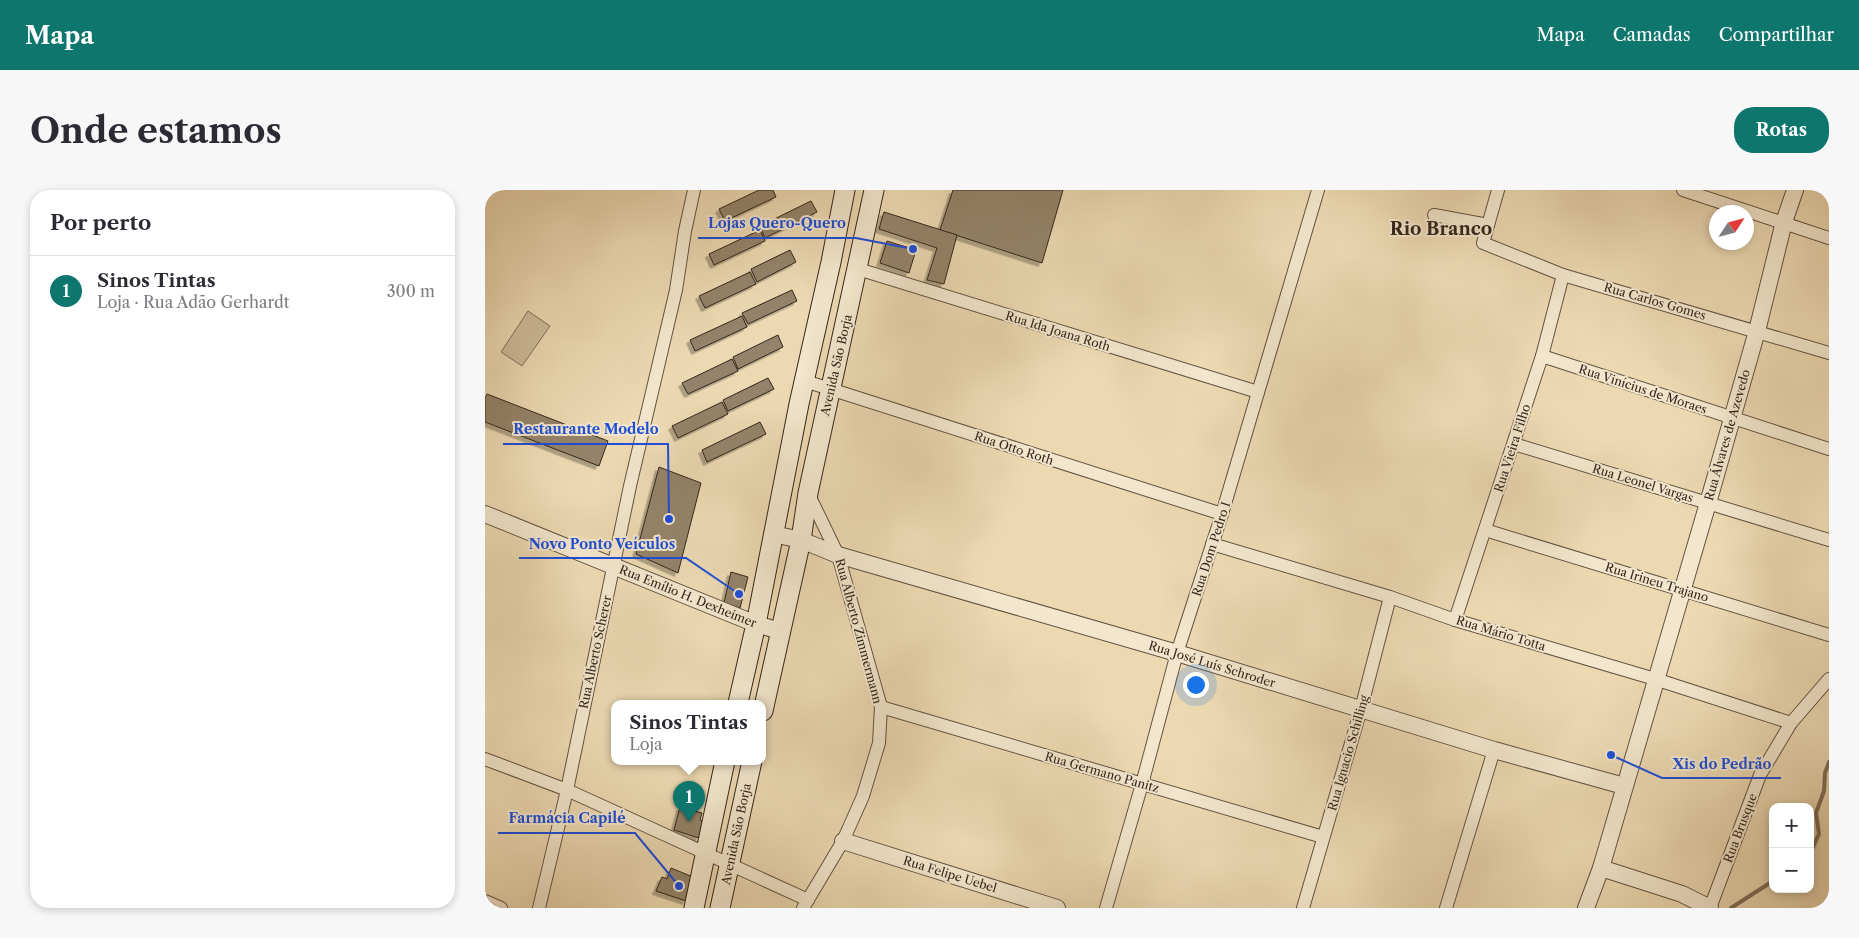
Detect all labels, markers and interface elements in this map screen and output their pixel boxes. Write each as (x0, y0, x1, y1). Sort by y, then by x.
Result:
text: Mapa (25, 21, 94, 50)
text: Mapa (1537, 24, 1585, 46)
text: Camadas (1613, 24, 1691, 46)
text: Compartilhar (1719, 24, 1834, 46)
button: Rotas (1734, 107, 1829, 153)
text: Onde estamos (30, 109, 282, 152)
north arrow (1709, 205, 1754, 250)
callout: Lojas Quero-Quero (698, 209, 856, 238)
text: Por perto (50, 210, 151, 235)
text: Lojas Quero-Quero (708, 214, 846, 232)
district label: Rio Branco (1390, 218, 1492, 240)
text: Sinos Tintas (97, 269, 216, 292)
street label: Rua Carlos Gomes (1602, 279, 1708, 323)
text: 1 (62, 281, 70, 301)
text: 300 m (387, 281, 435, 301)
text: Loja · Rua Adão Gerhardt (97, 292, 289, 312)
street label: Rua Ida Joana Roth (1004, 308, 1113, 354)
street label: Avenida São Borja (817, 312, 855, 418)
street label: Rua Vinícius de Moraes (1577, 361, 1709, 417)
street label: Rua Álvares de Azevedo (1700, 367, 1753, 502)
street label: Rua Vieira Filho (1491, 402, 1533, 494)
callout: Restaurante Modelo (503, 415, 668, 444)
text: Restaurante Modelo (513, 420, 659, 438)
street label: Rua Otto Roth (973, 428, 1056, 468)
street label: Rua Leonel Vargas (1591, 461, 1695, 505)
street label: Rua Dom Pedro I (1189, 500, 1233, 598)
callout: Novo Ponto Veículos (519, 529, 686, 558)
text: Novo Ponto Veículos (529, 535, 675, 553)
street label: Rua Alberto Zimmermann (832, 557, 886, 706)
street label: Rua Irineu Trajano (1603, 559, 1711, 605)
street label: Rua Emílio H. Dexheimer (617, 562, 759, 630)
street label: Rua Alberto Scherer (576, 594, 614, 710)
street label: Rua Mário Totta (1454, 612, 1548, 654)
street label: Rua José Luís Schroder (1147, 638, 1277, 690)
your location (1183, 672, 1209, 698)
street label: Rua Ignacio Schilling (1324, 693, 1372, 813)
popup (611, 700, 766, 765)
text: Sinos Tintas (629, 711, 748, 734)
text: Loja (629, 734, 662, 754)
street label: Rua Germano Panitz (1043, 748, 1161, 796)
callout: Xis do Pedrão (1662, 749, 1781, 778)
text: Xis do Pedrão (1671, 755, 1772, 773)
pin: 1 (673, 781, 705, 822)
street label: Avenida São Borja (718, 781, 754, 887)
street label: Rua Brusque (1720, 791, 1760, 865)
map controls (1769, 803, 1814, 893)
button: + (1769, 803, 1814, 848)
callout: Farmácia Capilé (498, 804, 635, 833)
text: Farmácia Capilé (508, 809, 626, 827)
button: − (1769, 848, 1814, 893)
street label: Rua Felipe Uebel (901, 853, 999, 896)

